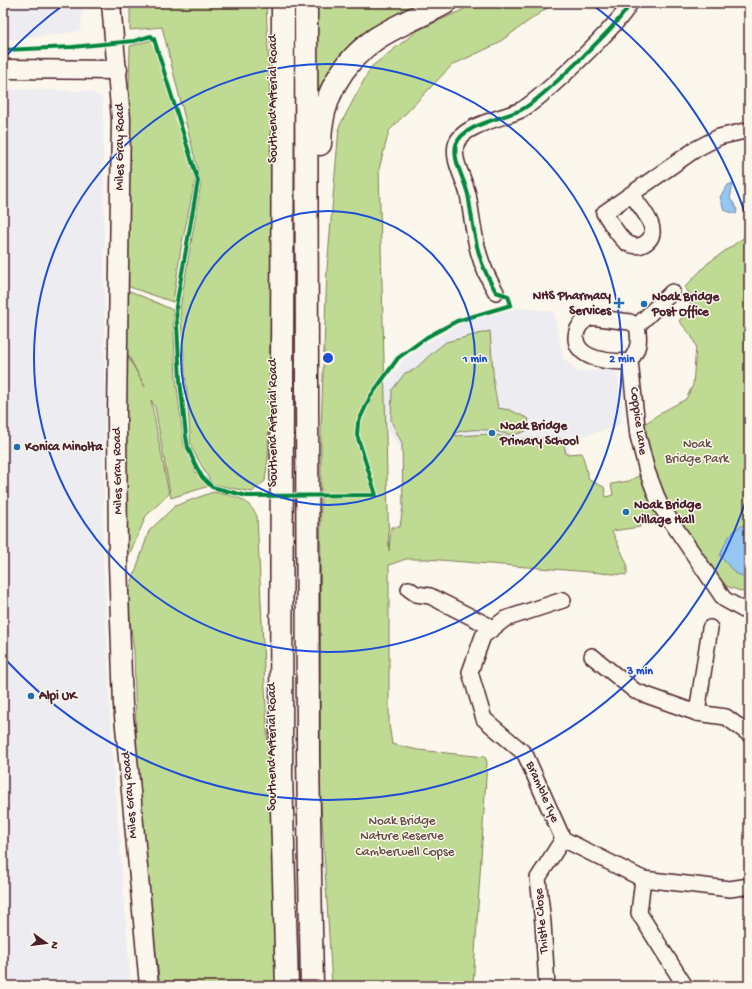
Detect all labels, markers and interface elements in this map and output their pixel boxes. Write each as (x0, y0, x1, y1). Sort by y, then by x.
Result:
street label: Southend Arterial Road (266, 34, 281, 163)
street label: Miles Gray Road (113, 102, 128, 191)
place label: NHS Pharmacy Services (533, 289, 612, 319)
place label: Noak Bridge Post Office (651, 290, 720, 320)
marker: NHS Pharmacy Services (614, 298, 624, 308)
marker: Noak Bridge Post Office (639, 299, 649, 309)
centre of rings (321, 351, 335, 365)
text: 1 min (462, 353, 488, 367)
text: 2 min (609, 353, 635, 367)
street label: Southend Arterial Road (266, 358, 281, 487)
street label: Coppice Lane (626, 386, 650, 456)
place label: Noak Bridge Primary School (499, 419, 579, 449)
street label: Miles Gray Road (110, 426, 126, 515)
marker: Noak Bridge Primary School (487, 428, 497, 438)
park label: Noak Bridge Park (664, 437, 730, 467)
place label: Konica Minolta (24, 440, 104, 455)
marker: Konica Minolta (12, 442, 22, 452)
place label: Noak Bridge Village Hall (633, 498, 702, 528)
marker: Noak Bridge Village Hall (621, 507, 631, 517)
text: 3 min (626, 665, 653, 679)
street label: Southend Arterial Road (265, 682, 280, 811)
place label: Alpi UK (38, 689, 78, 705)
marker: Alpi UK (26, 691, 36, 701)
street label: Miles Gray Road (119, 750, 141, 839)
street label: Bramble Tye (521, 758, 562, 825)
park label: Noak Bridge Nature Reserve (360, 814, 444, 844)
park label: Camberwell Copse (356, 845, 455, 860)
street label: Thistle Close (532, 887, 552, 955)
north arrow (26, 923, 66, 963)
text: N (47, 940, 60, 950)

